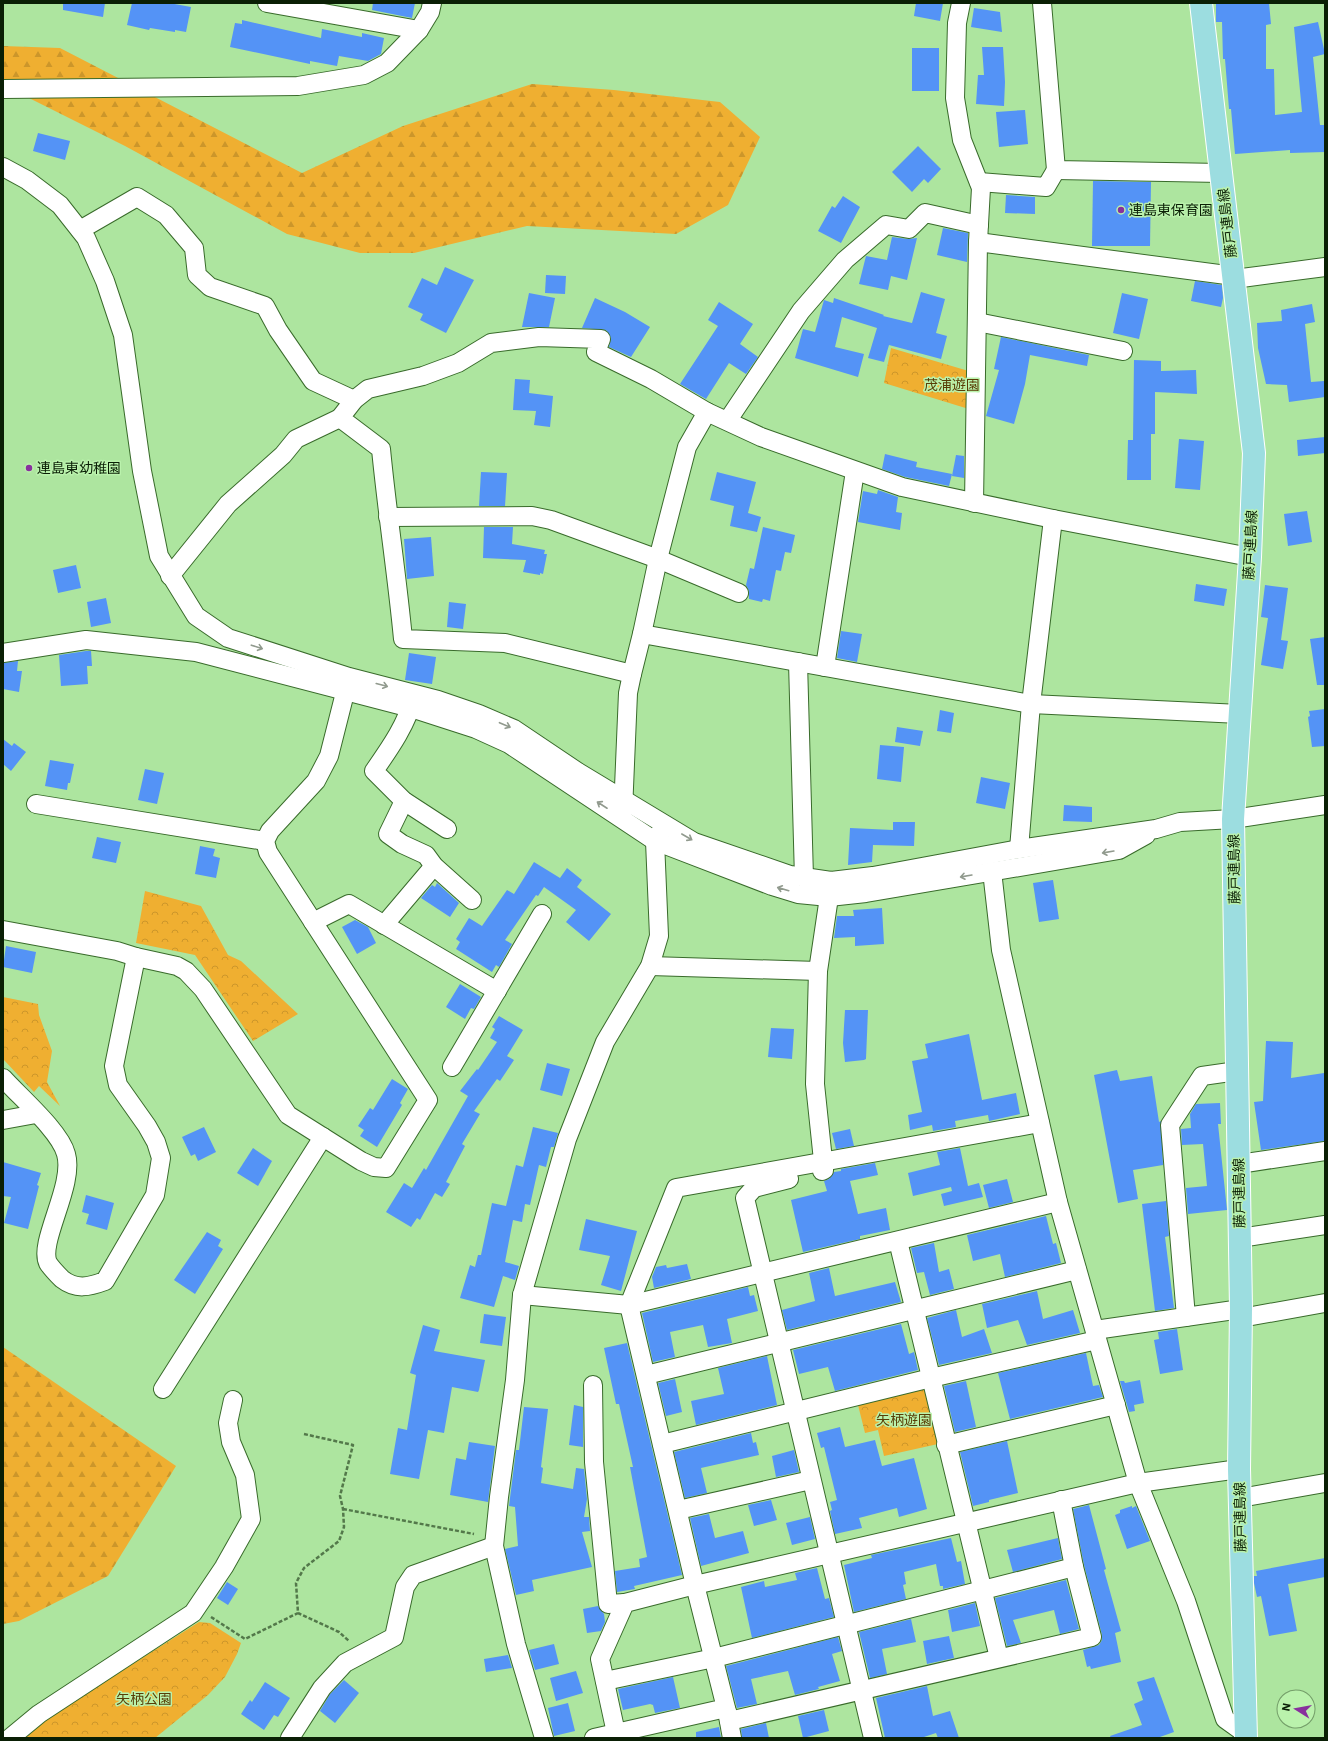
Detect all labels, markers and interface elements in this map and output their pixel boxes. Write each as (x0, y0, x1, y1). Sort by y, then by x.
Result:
street label: 藤戸連島線 (1214, 187, 1240, 259)
place label: 連島東保育園 (1129, 201, 1213, 219)
marker: 連島東保育園 (1116, 205, 1126, 215)
park label: 茂浦遊園 (924, 376, 980, 394)
place label: 連島東幼稚園 (37, 459, 121, 477)
marker: 連島東幼稚園 (24, 463, 34, 473)
street label: 藤戸連島線 (1239, 510, 1261, 580)
one-way arrow (251, 644, 263, 652)
one-way arrow (375, 682, 388, 690)
one-way arrow (499, 722, 511, 729)
one-way arrow (597, 801, 608, 810)
one-way arrow (681, 834, 693, 842)
street label: 藤戸連島線 (1224, 834, 1244, 904)
one-way arrow (1102, 848, 1115, 856)
one-way arrow (960, 872, 973, 880)
one-way arrow (776, 885, 789, 892)
street label: 藤戸連島線 (1229, 1158, 1249, 1228)
park label: 矢柄遊園 (876, 1411, 932, 1429)
street label: 藤戸連島線 (1230, 1482, 1250, 1552)
north arrow (1276, 1689, 1316, 1729)
park label: 矢柄公園 (116, 1690, 172, 1708)
text: N (1279, 1702, 1294, 1712)

